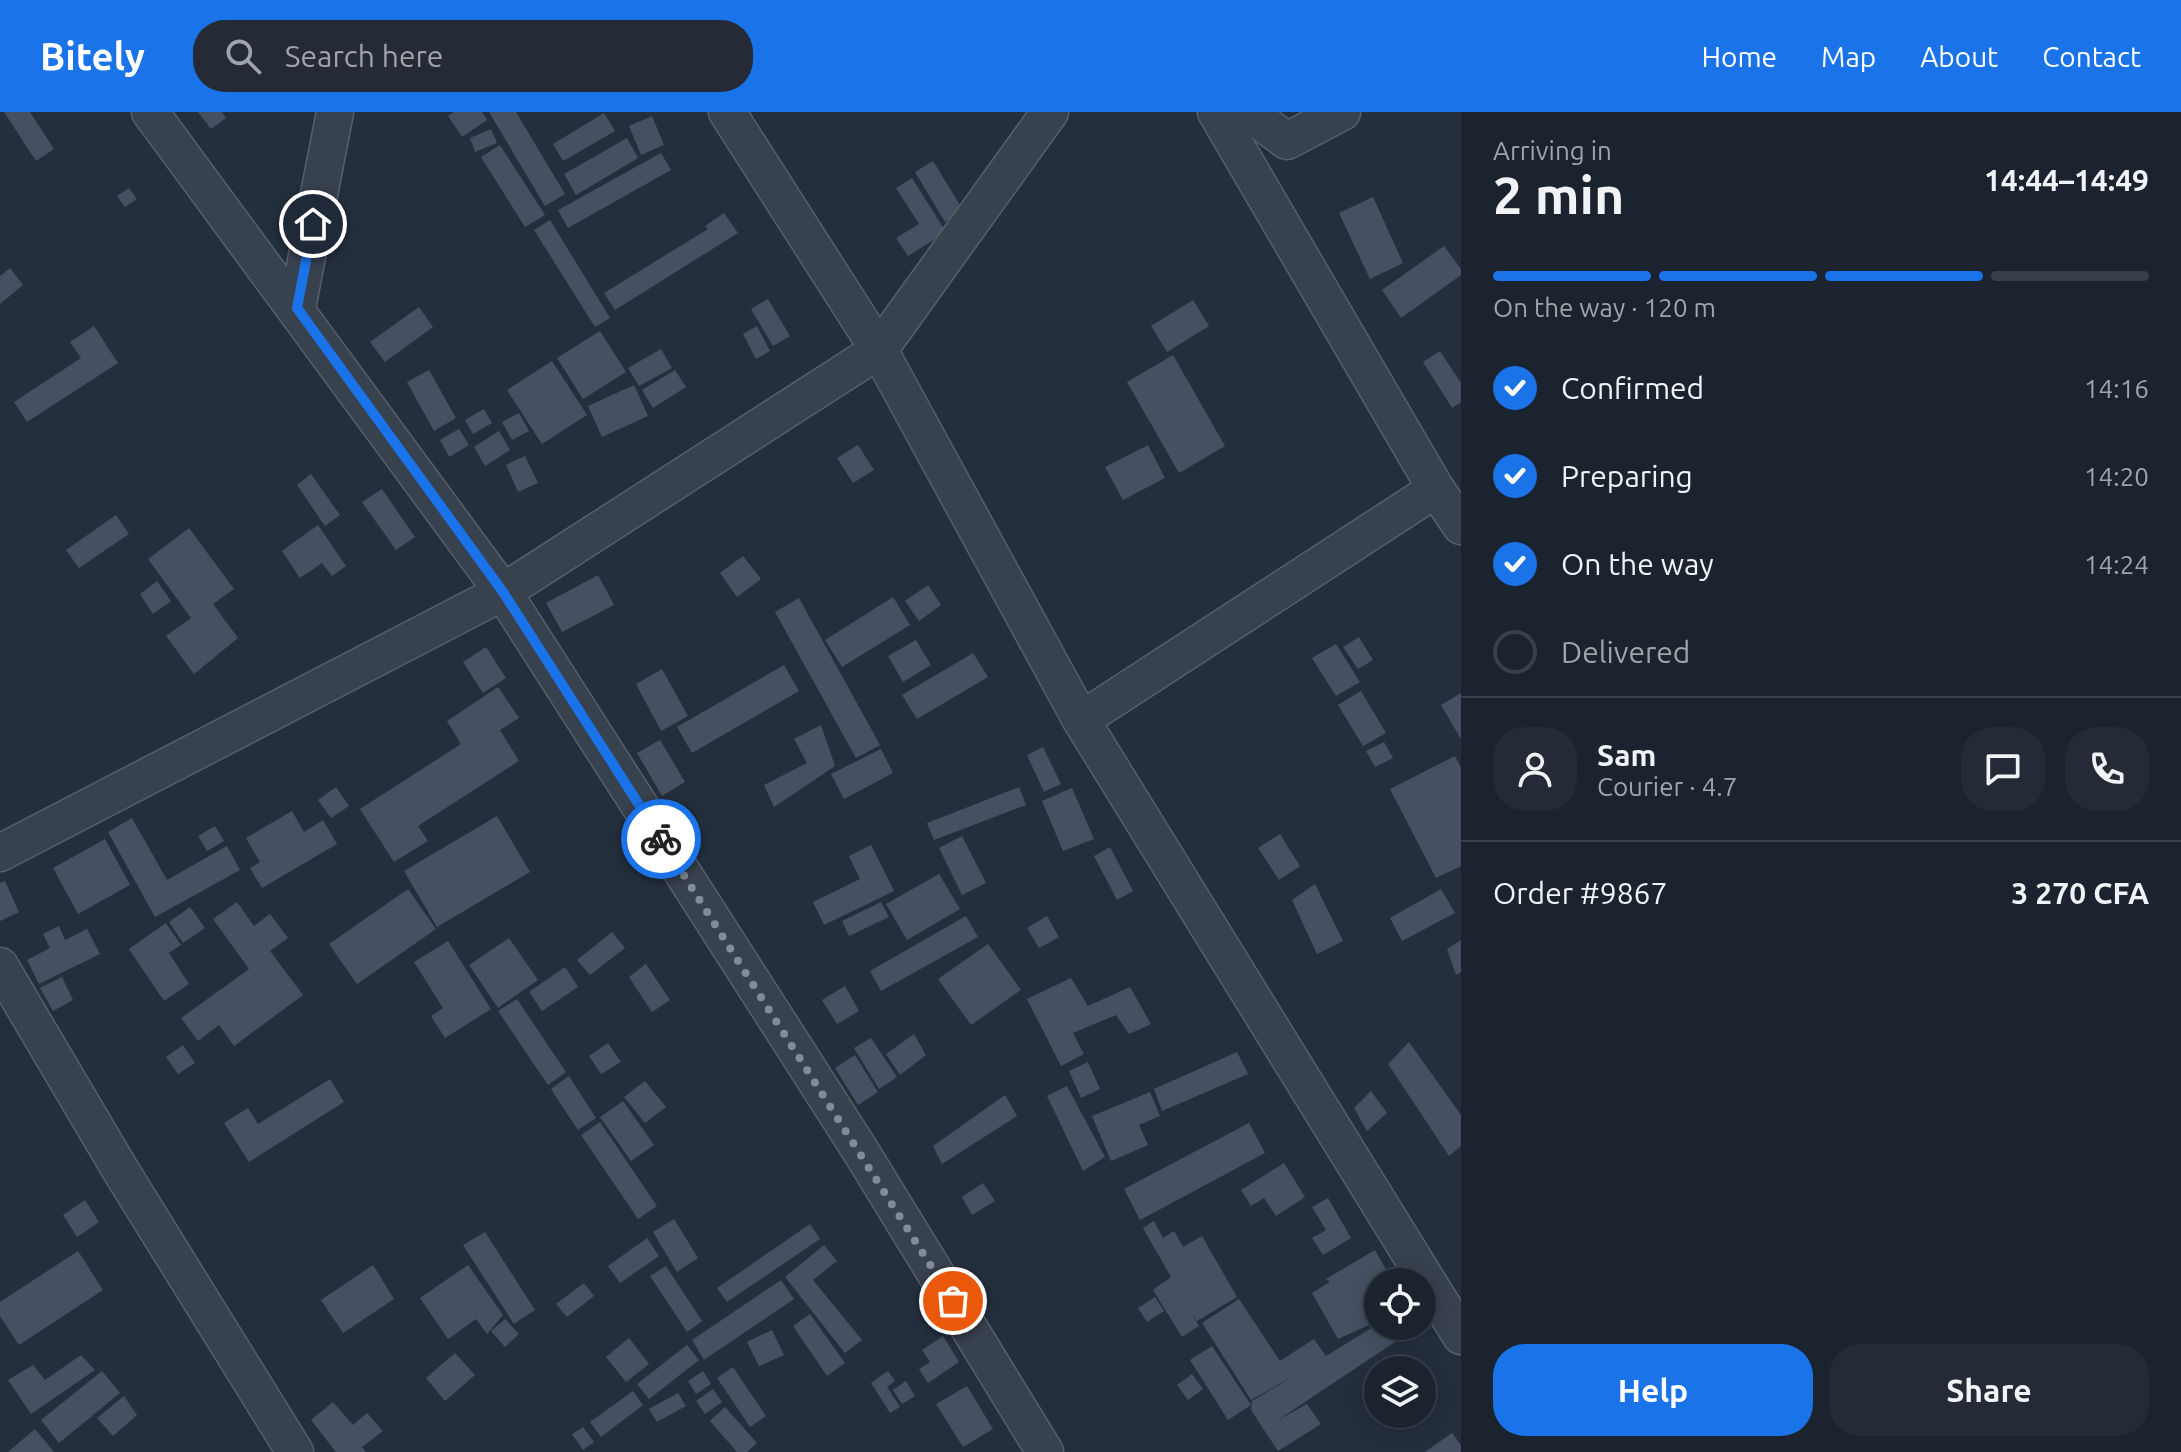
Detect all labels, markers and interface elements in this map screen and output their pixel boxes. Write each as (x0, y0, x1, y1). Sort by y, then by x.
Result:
search box (193, 20, 753, 92)
icon: search (221, 34, 265, 78)
text: Bitely (40, 35, 145, 77)
text: Search here (285, 39, 443, 73)
text: Home (1702, 41, 1777, 72)
text: Map (1821, 41, 1876, 72)
text: About (1920, 41, 1998, 72)
text: Contact (2042, 41, 2141, 72)
text: Arriving in (1493, 136, 1612, 165)
text: 14:44–14:49 (1984, 163, 2149, 197)
text: 2 min (1493, 166, 1624, 224)
pin (279, 190, 347, 258)
icon: home (291, 202, 335, 246)
text: On the way · 120 m (1493, 293, 1716, 322)
icon: check (1493, 366, 1537, 410)
text: Confirmed (1561, 371, 1704, 405)
text: 14:16 (2084, 374, 2149, 403)
icon: check (1493, 454, 1537, 498)
text: Preparing (1561, 459, 1693, 493)
text: 14:20 (2084, 462, 2149, 491)
icon: check (1493, 542, 1537, 586)
text: On the way (1561, 547, 1714, 581)
text: 14:24 (2084, 550, 2149, 579)
text: Delivered (1561, 635, 1690, 669)
button: person (1493, 727, 1577, 811)
button: chat (1961, 727, 2045, 811)
button: phone (2065, 727, 2149, 811)
text: Sam (1597, 738, 1656, 772)
text: Courier · 4.7 (1597, 772, 1737, 801)
courier (621, 799, 701, 879)
icon: bike (639, 817, 683, 861)
text: Order #9867 (1493, 876, 1667, 910)
text: 3 270 CFA (2011, 876, 2149, 910)
pin (919, 1267, 987, 1335)
map controls (1364, 1268, 1436, 1428)
button: locate (1364, 1268, 1436, 1340)
icon: bag (931, 1279, 975, 1323)
button: Help (1493, 1344, 1813, 1436)
button: Share (1829, 1344, 2149, 1436)
button: layers (1364, 1356, 1436, 1428)

